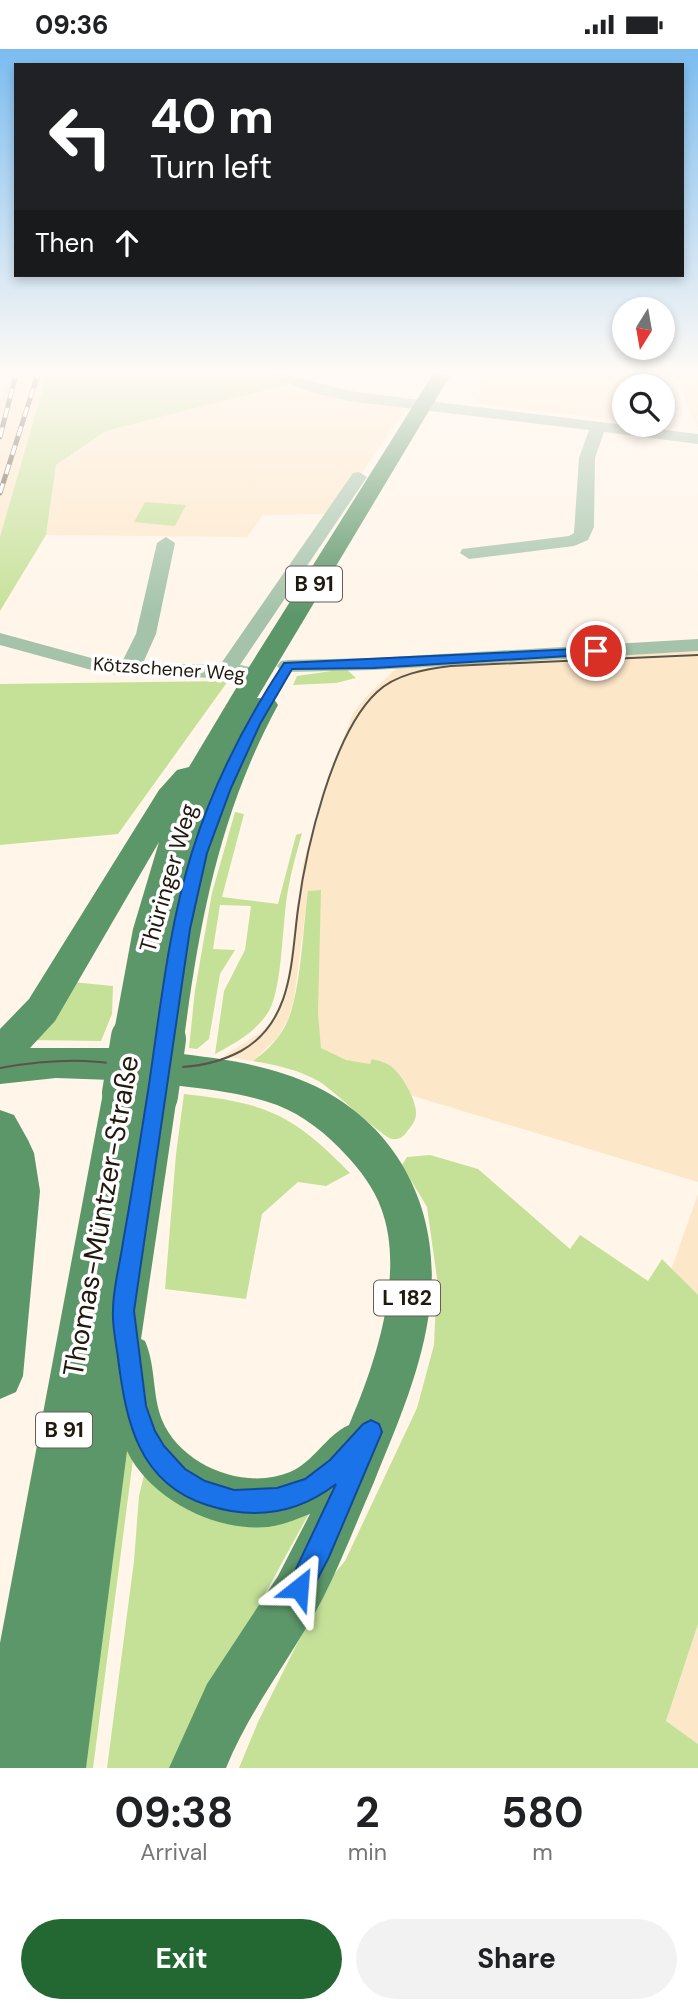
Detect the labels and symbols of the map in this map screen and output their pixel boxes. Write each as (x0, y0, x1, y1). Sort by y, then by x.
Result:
north arrow (612, 297, 676, 361)
road number: B 91 (286, 567, 342, 601)
pin (566, 621, 626, 681)
street label: Kötzschener Weg (92, 651, 246, 687)
street label: Thüringer Weg (132, 800, 204, 956)
street label: Thomas-Müntzer-Straße (55, 1053, 147, 1379)
road number: L 182 (374, 1281, 440, 1315)
road number: B 91 (36, 1413, 92, 1447)
position arrow (262, 1551, 336, 1625)

